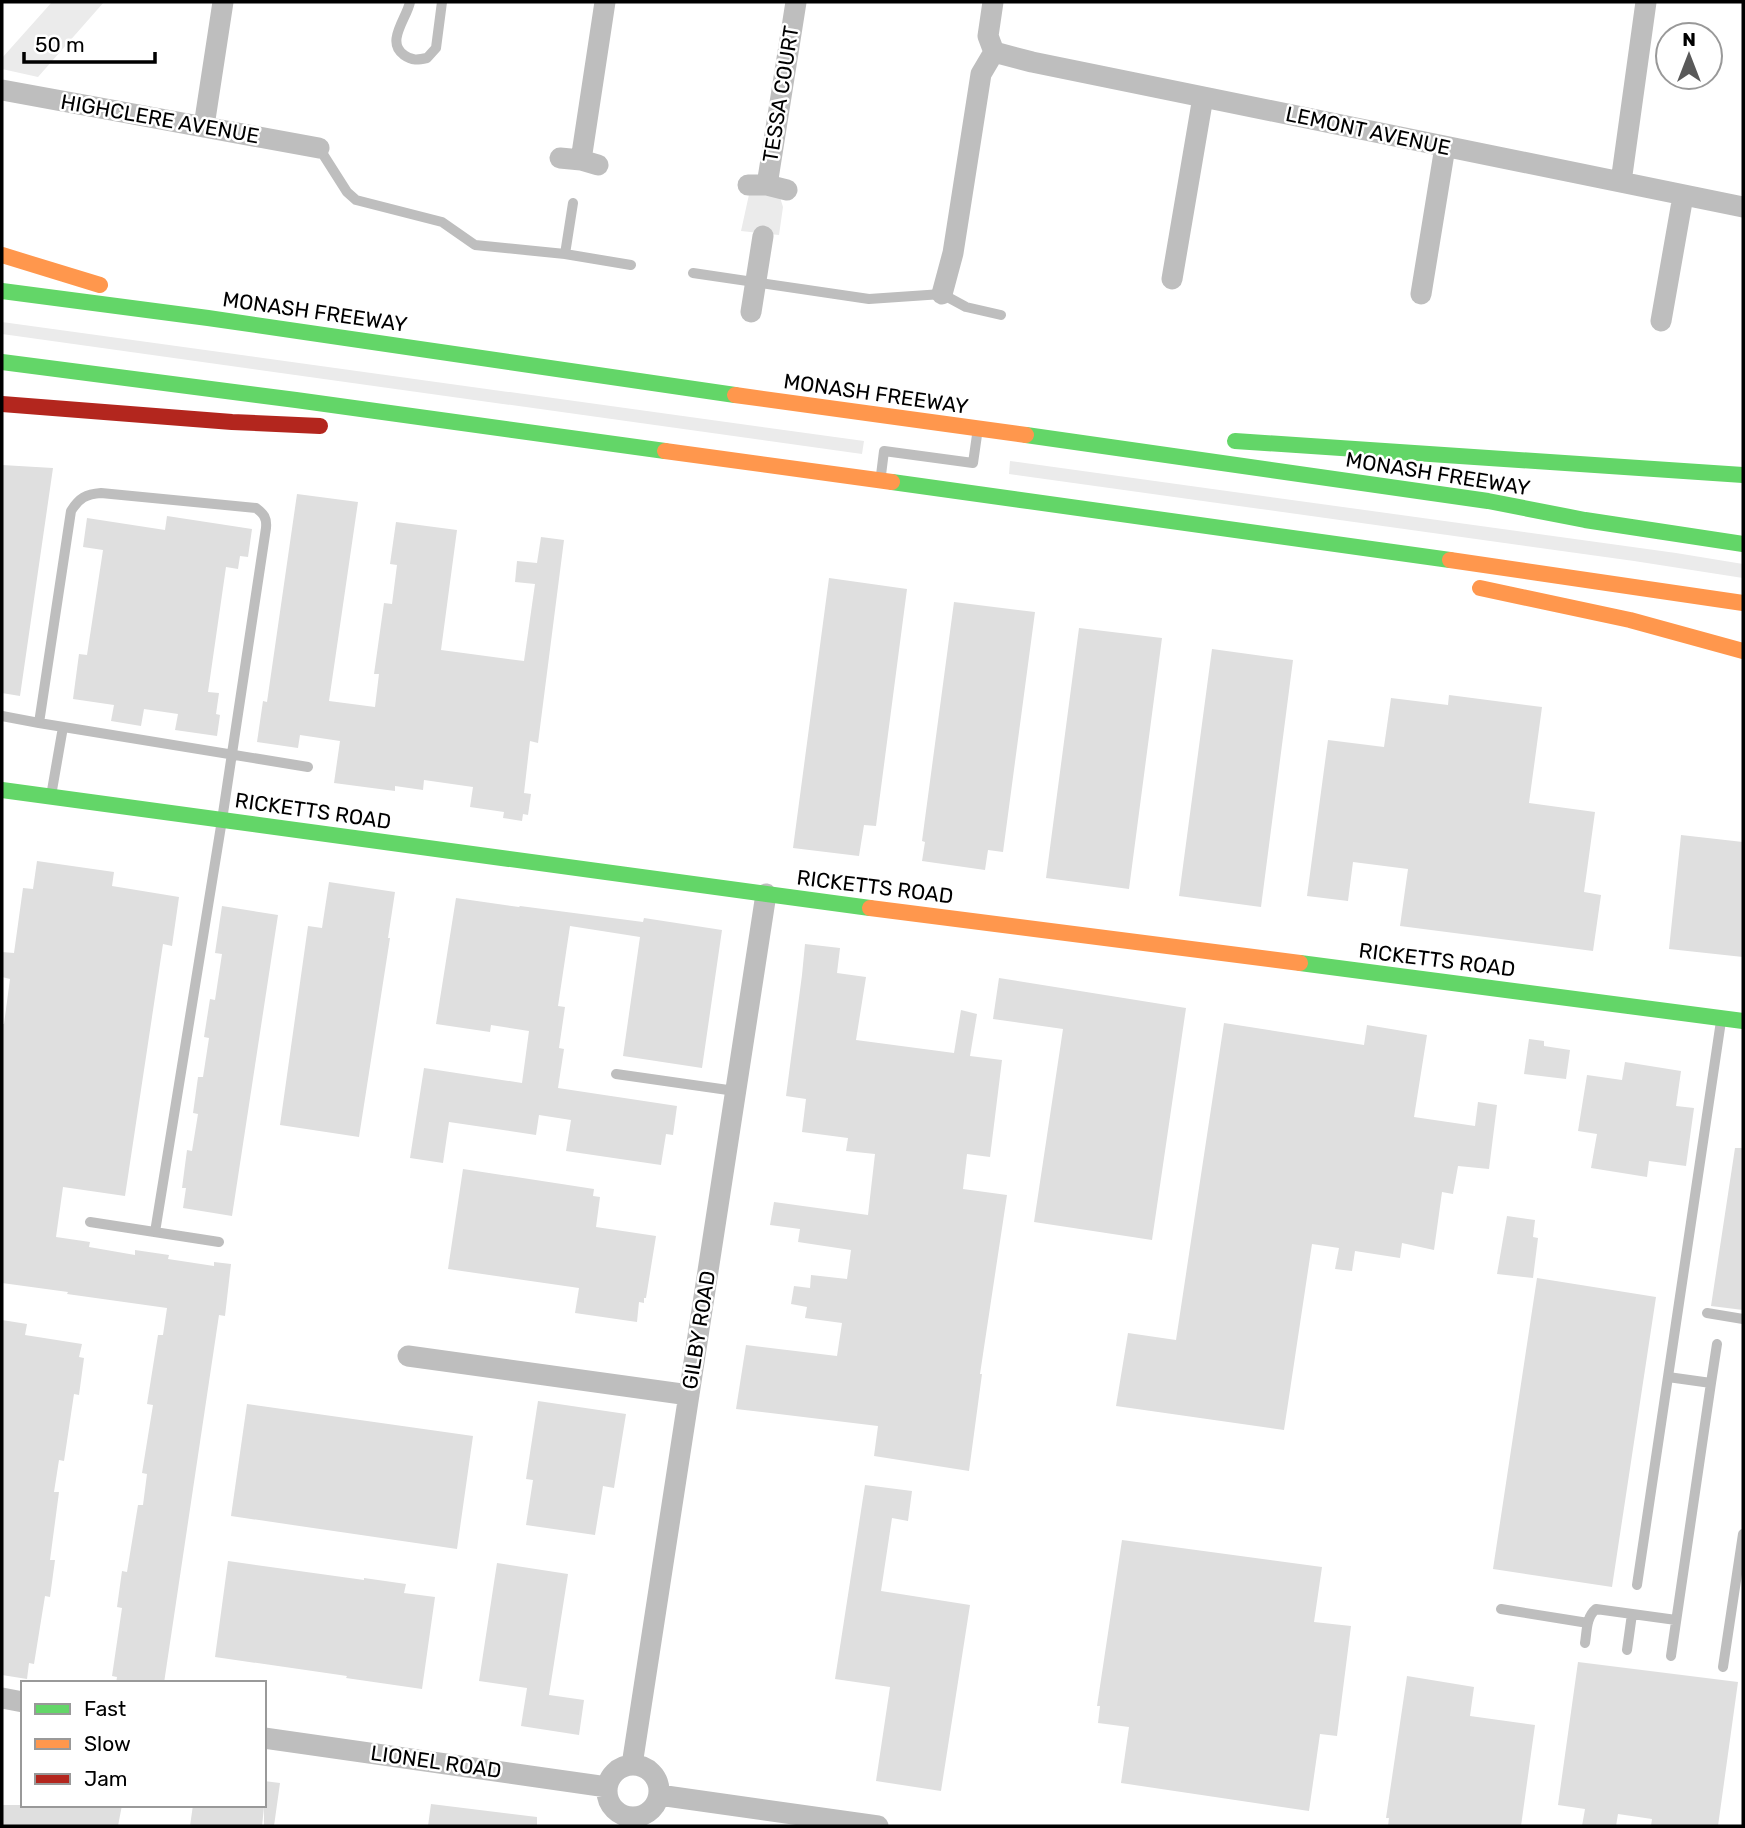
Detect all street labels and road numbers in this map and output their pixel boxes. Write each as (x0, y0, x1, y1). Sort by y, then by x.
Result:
street label: TESSA COURT (757, 24, 804, 164)
street label: HIGHCLERE AVENUE (59, 89, 261, 148)
street label: LEMONT AVENUE (1283, 101, 1453, 160)
street label: MONASH FREEWAY (221, 286, 409, 337)
street label: MONASH FREEWAY (782, 368, 970, 419)
street label: MONASH FREEWAY (1344, 447, 1532, 500)
street label: RICKETTS ROAD (233, 787, 393, 834)
street label: RICKETTS ROAD (795, 865, 955, 909)
street label: RICKETTS ROAD (1357, 938, 1517, 982)
street label: GILBY ROAD (677, 1269, 720, 1391)
street label: LIONEL ROAD (369, 1740, 503, 1783)

